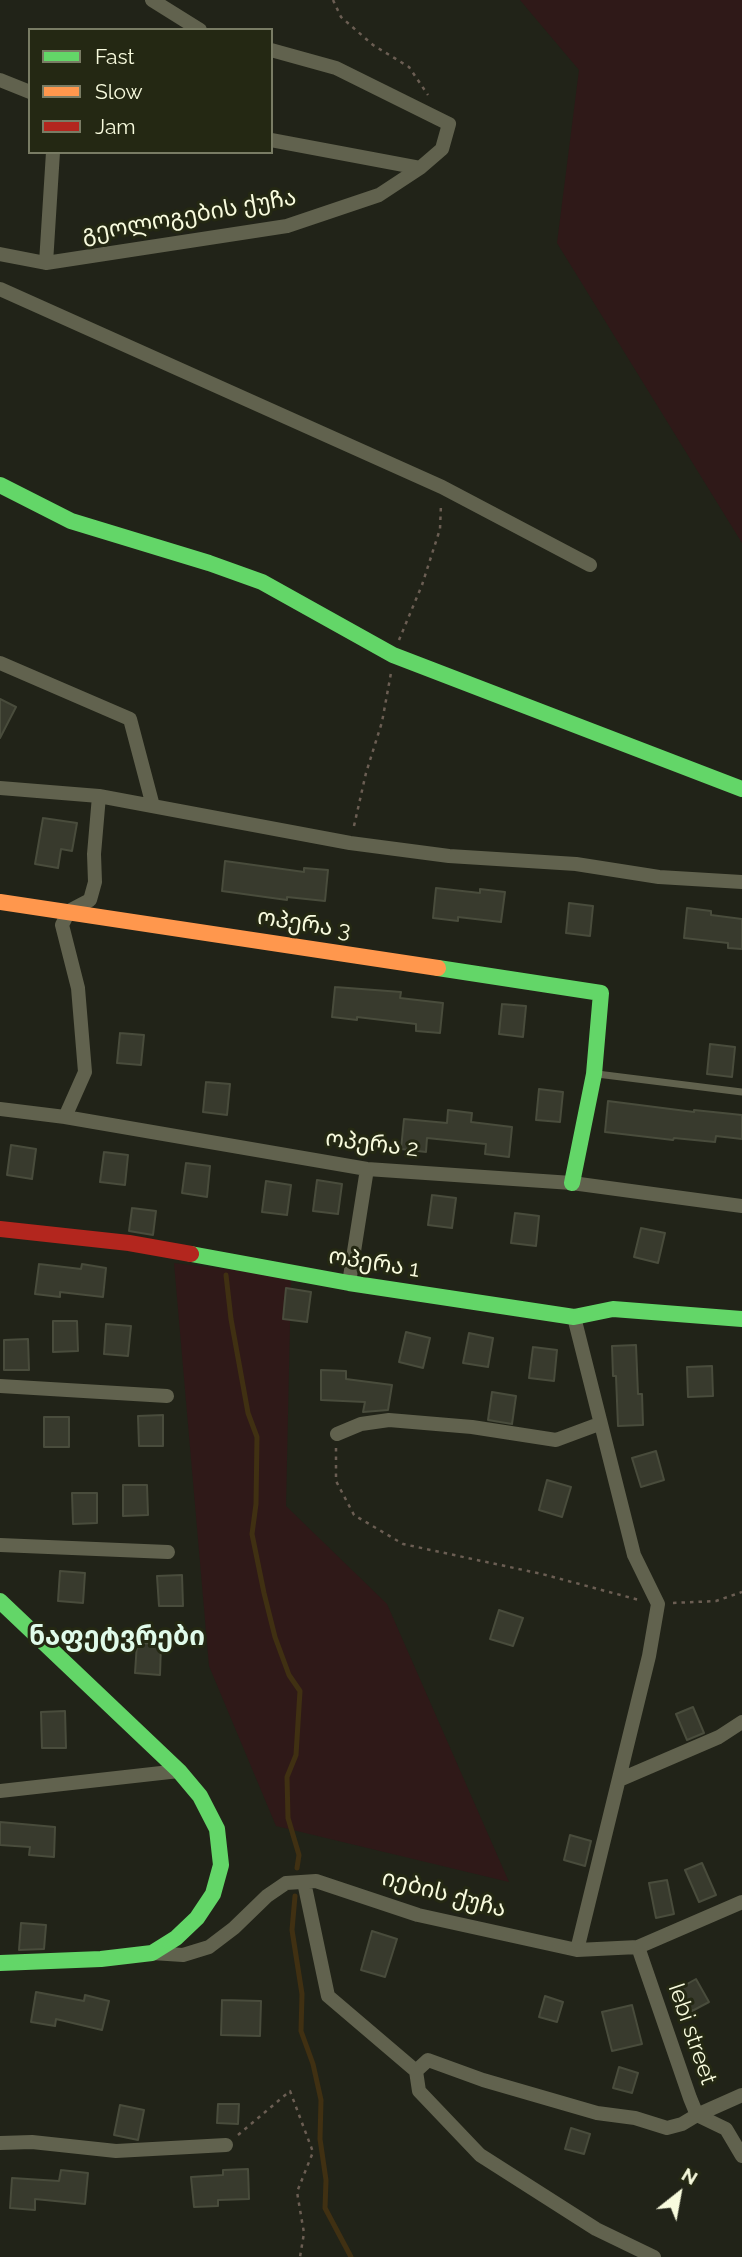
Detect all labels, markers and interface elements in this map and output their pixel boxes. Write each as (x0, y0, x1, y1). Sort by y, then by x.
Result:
legend (28, 28, 273, 154)
text: Fast (95, 44, 135, 69)
text: Slow (95, 79, 143, 104)
text: Jam (95, 114, 136, 139)
street label: გეოლოგების ქუჩა (80, 184, 298, 248)
street label: ოპერა 3 (255, 903, 353, 945)
street label: ოპერა 2 (324, 1125, 420, 1163)
street label: ოპერა 1 (327, 1242, 421, 1284)
district label: ნაფეტვრები (29, 1621, 205, 1653)
street label: იების ქუჩა (379, 1864, 509, 1924)
street label: Iebi street (662, 1980, 722, 2088)
north arrow (644, 2159, 714, 2229)
text: N (678, 2163, 702, 2189)

